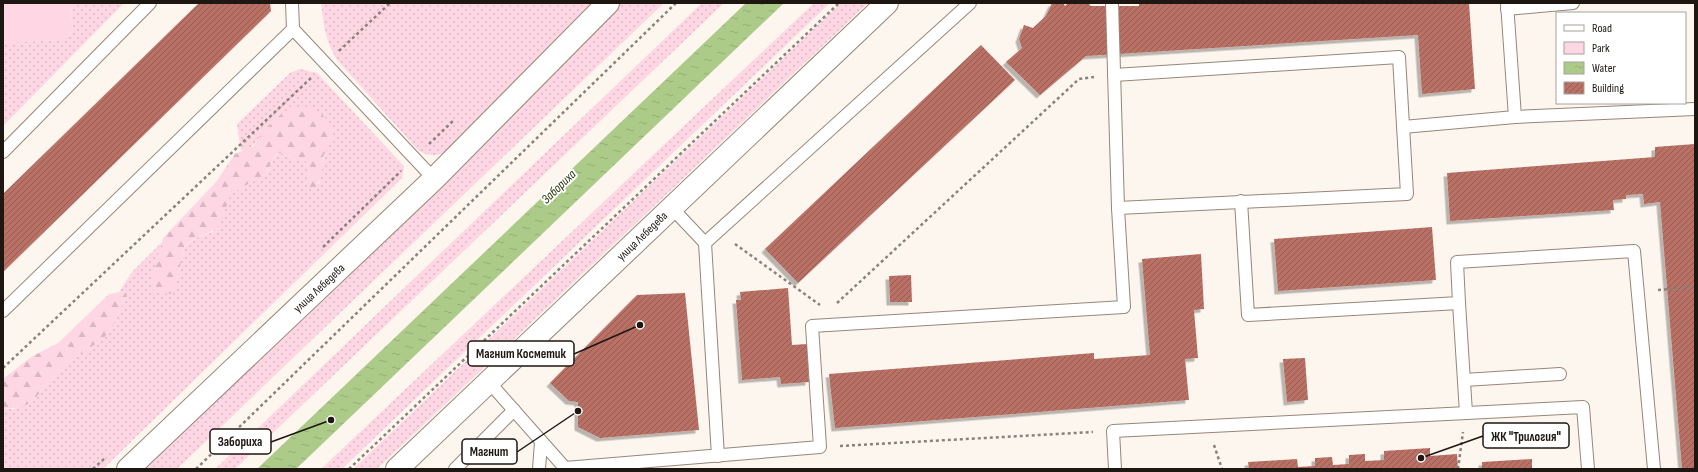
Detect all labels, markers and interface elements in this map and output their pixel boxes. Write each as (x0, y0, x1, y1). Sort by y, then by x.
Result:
legend (1556, 12, 1686, 104)
text: Road (1592, 21, 1612, 36)
text: Park (1592, 41, 1610, 56)
text: Water (1592, 61, 1616, 76)
text: Building (1592, 81, 1624, 96)
water label: Забориха (538, 166, 580, 207)
street label: улица Лебедева (614, 208, 671, 264)
street label: улица Лебедева (291, 261, 348, 316)
callout: Магнит Косметик (468, 341, 574, 366)
text: Магнит Косметик (476, 346, 567, 362)
callout: ЖК "Трилогия" (1483, 423, 1569, 448)
callout: Забориха (210, 429, 271, 454)
text: ЖК "Трилогия" (1491, 429, 1561, 445)
text: Забориха (218, 434, 262, 450)
callout: Магнит (462, 439, 517, 464)
text: Магнит (470, 444, 509, 460)

